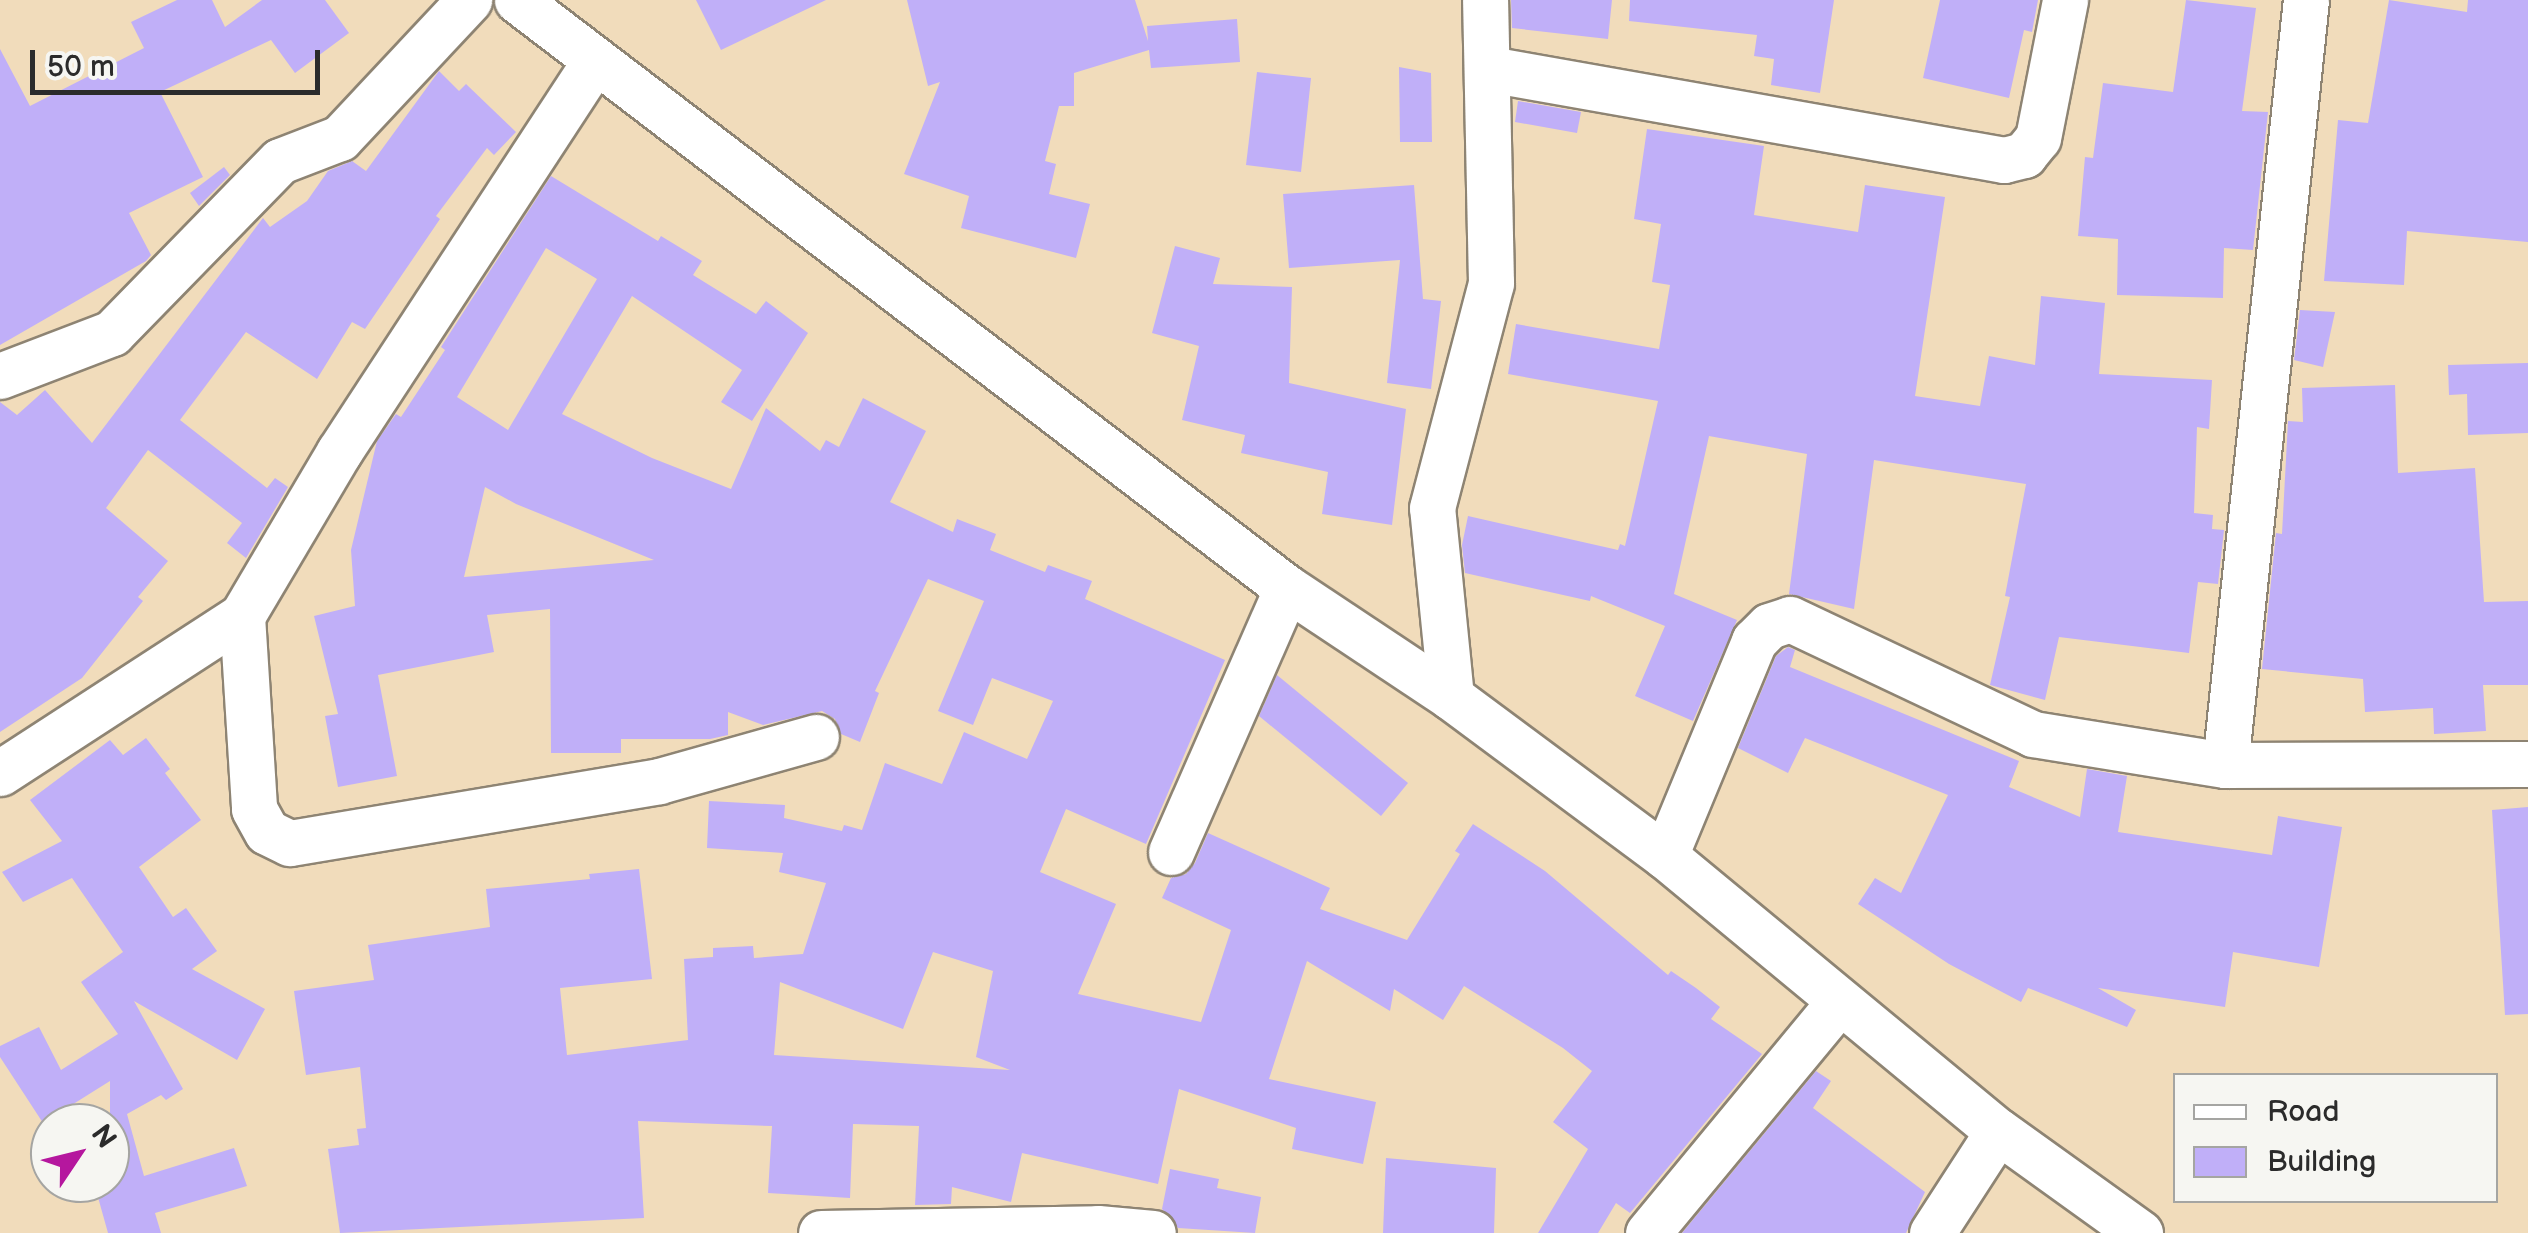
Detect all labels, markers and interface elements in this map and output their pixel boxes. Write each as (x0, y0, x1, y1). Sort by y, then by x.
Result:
scale bar (35, 30, 325, 92)
text: 50 m (47, 49, 115, 85)
legend (2173, 1073, 2498, 1203)
text: Road (2267, 1094, 2340, 1130)
north arrow (30, 1103, 130, 1203)
text: N (84, 1119, 123, 1155)
text: Building (2267, 1144, 2376, 1180)

